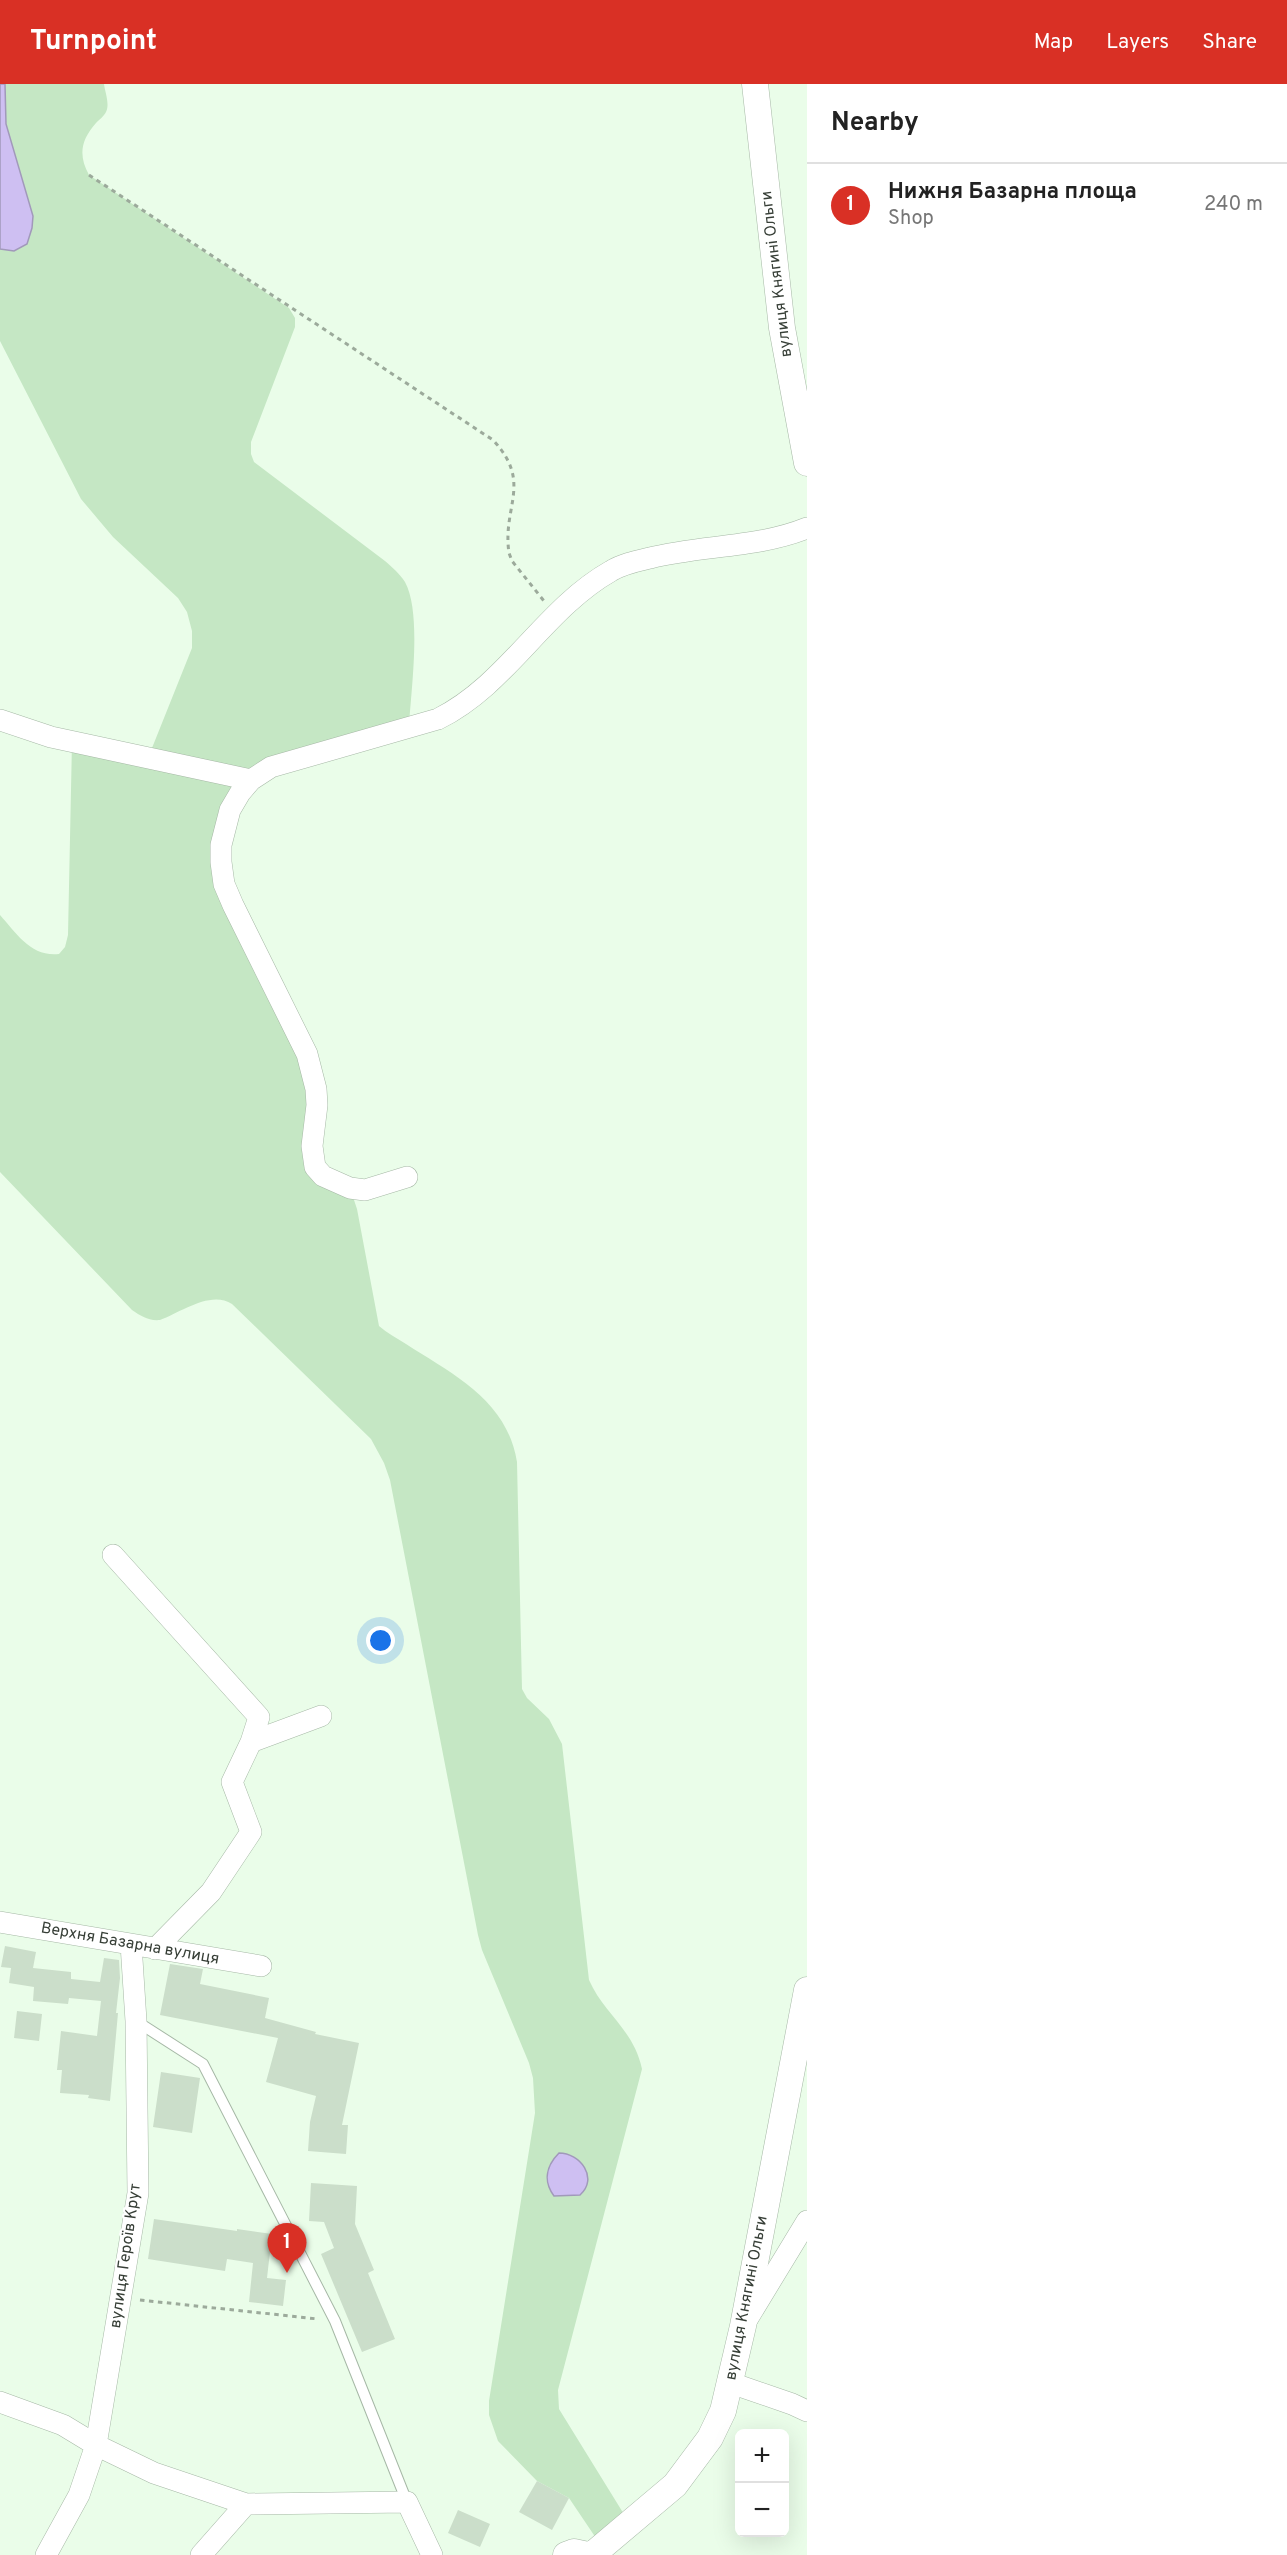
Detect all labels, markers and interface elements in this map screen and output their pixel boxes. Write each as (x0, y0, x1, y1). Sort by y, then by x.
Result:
text: Turnpoint (30, 24, 157, 60)
text: Map (1034, 29, 1073, 56)
text: Layers (1106, 29, 1169, 56)
text: Share (1202, 29, 1257, 56)
text: Nearby (831, 107, 919, 140)
text: Нижня Базарна площа (888, 179, 1137, 206)
street label: вулиця Княгині Ольги (757, 190, 797, 358)
text: 1 (847, 192, 855, 218)
text: 240 m (1204, 192, 1263, 218)
text: Shop (888, 206, 934, 232)
your location (366, 1626, 395, 1655)
street label: Верхня Базарна вулиця (39, 1918, 221, 1970)
street label: вулиця Героїв Крут (106, 2182, 146, 2330)
street label: вулиця Княгині Ольги (721, 2214, 773, 2382)
pin: 1 (268, 2224, 306, 2273)
map controls (735, 2429, 789, 2537)
button: + (735, 2429, 789, 2483)
button: − (735, 2483, 789, 2537)

